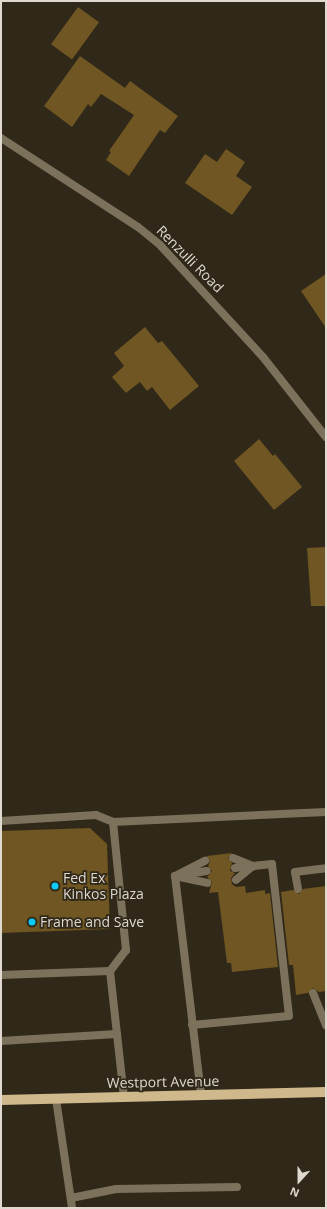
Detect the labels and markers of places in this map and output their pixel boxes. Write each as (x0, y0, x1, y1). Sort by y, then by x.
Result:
place label: Fed Ex Kinkos Plaza (63, 870, 144, 902)
marker: Fed Ex Kinkos Plaza (50, 881, 60, 891)
place label: Frame and Save (40, 914, 144, 930)
marker: Frame and Save (27, 917, 37, 927)

